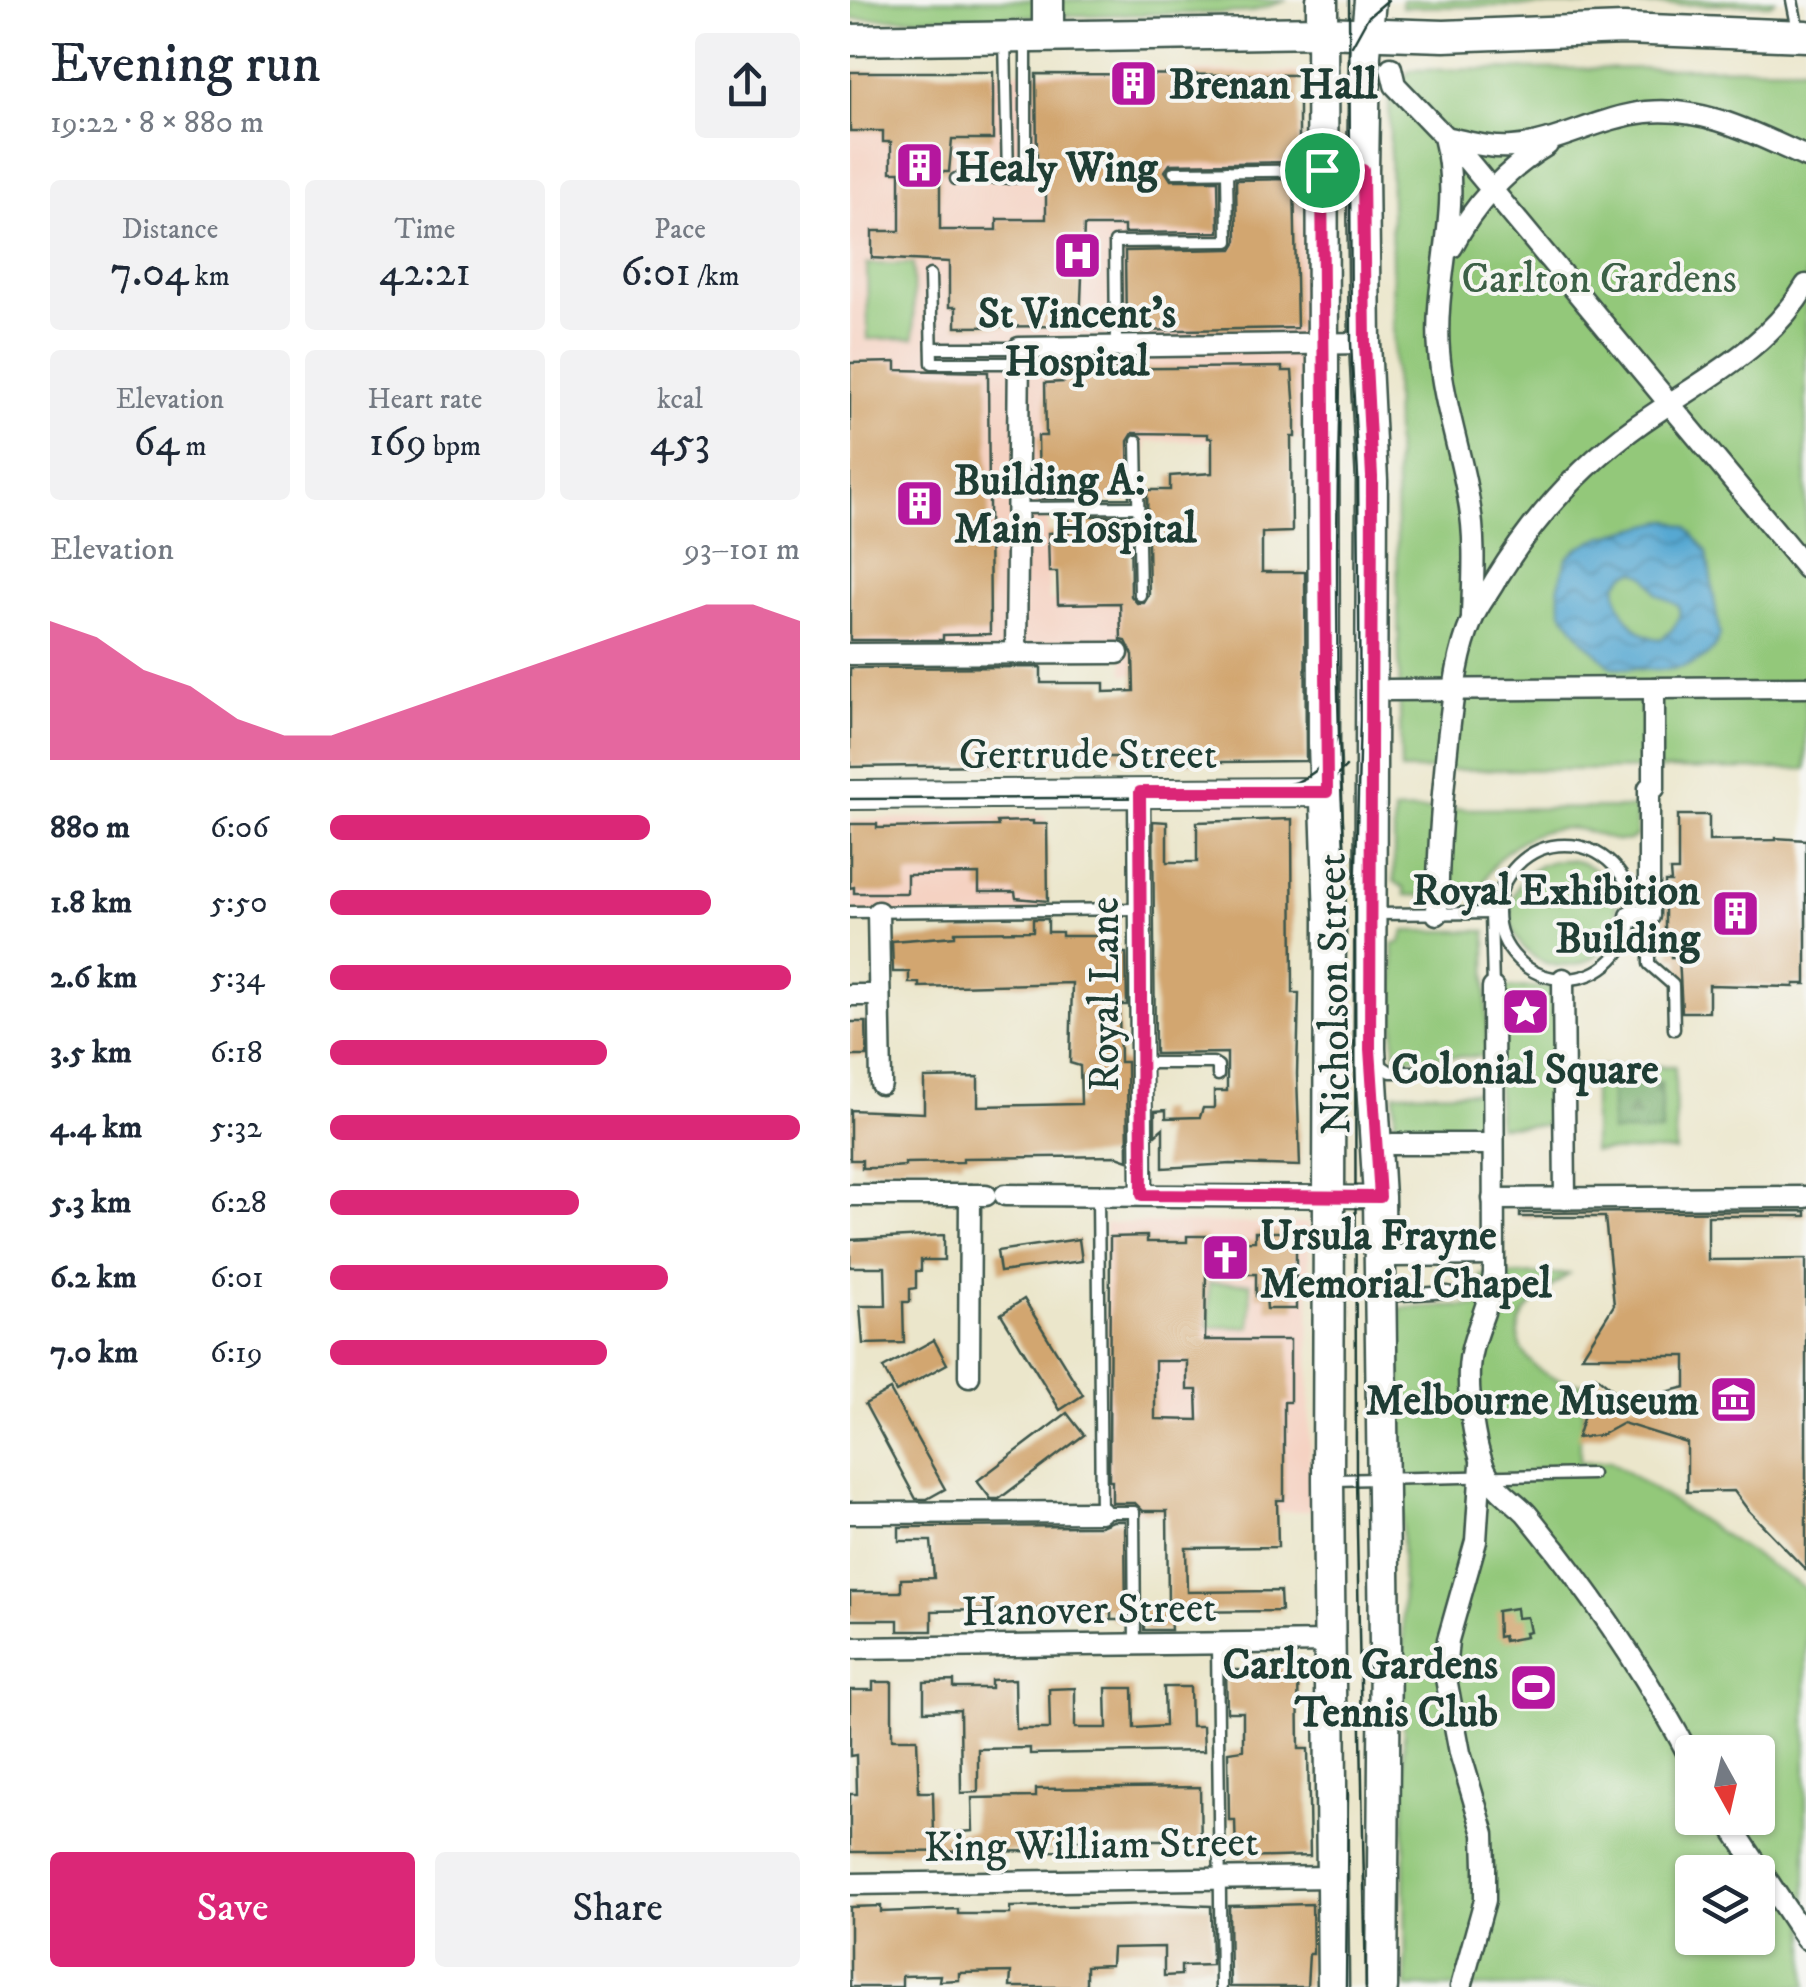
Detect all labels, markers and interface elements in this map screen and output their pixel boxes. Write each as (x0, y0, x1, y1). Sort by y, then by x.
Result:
text: Evening run (50, 31, 321, 100)
button: share (695, 33, 800, 138)
building icon: Brenan Hall (1108, 57, 1160, 109)
place label: Brenan Hall (1169, 60, 1379, 112)
text: 19:22 · 8 × 880 m (50, 103, 264, 143)
pin (1280, 128, 1365, 213)
building icon: Healy Wing (894, 140, 946, 192)
place label: Healy Wing (955, 143, 1159, 195)
icon: arrive (1295, 143, 1350, 198)
text: Distance (122, 212, 218, 247)
text: Time (395, 212, 455, 247)
text: Pace (654, 212, 706, 247)
hospital icon: St Vincent's Hospital (1051, 230, 1103, 282)
text: 7.04 (110, 247, 189, 299)
text: 42:21 (379, 247, 471, 299)
text: 6:01 (620, 247, 691, 299)
park label: Carlton Gardens (1461, 254, 1737, 306)
text: km (189, 259, 230, 294)
text: /km (691, 259, 740, 294)
place label: St Vincent's Hospital (978, 289, 1176, 389)
text: Elevation (116, 382, 224, 417)
text: Heart rate (368, 382, 482, 417)
text: kcal (657, 382, 703, 417)
text: 64 (133, 417, 180, 469)
text: 169 (369, 417, 427, 469)
text: 453 (650, 417, 710, 469)
text: m (180, 429, 207, 464)
text: bpm (427, 429, 481, 464)
place label: Building A: Main Hospital (954, 456, 1198, 556)
building icon: Building A: Main Hospital (893, 477, 945, 529)
text: Elevation (50, 530, 174, 570)
text: 93–101 m (684, 530, 800, 570)
street label: Gertrude Street (959, 730, 1217, 782)
text: 880 m (50, 808, 130, 848)
text: 6:06 (210, 808, 269, 848)
street label: Nicholson Street (1307, 853, 1363, 1135)
place label: Royal Exhibition Building (1412, 866, 1702, 966)
text: 1.8 km (50, 883, 132, 923)
text: 5:50 (210, 883, 267, 923)
building icon: Royal Exhibition Building (1709, 887, 1761, 939)
street label: Royal Lane (1080, 897, 1132, 1091)
text: 2.6 km (50, 958, 137, 998)
text: 5:34 (210, 958, 265, 998)
place icon: Colonial Square (1499, 986, 1551, 1038)
text: 3.5 km (50, 1033, 132, 1073)
text: 6:18 (210, 1033, 263, 1073)
place label: Colonial Square (1391, 1045, 1659, 1097)
text: 4.4 km (50, 1108, 142, 1148)
text: 5:32 (210, 1108, 262, 1148)
text: 5.3 km (50, 1183, 131, 1223)
text: 6:28 (210, 1183, 267, 1223)
place label: Ursula Frayne Memorial Chapel (1260, 1211, 1553, 1311)
church icon: Ursula Frayne Memorial Chapel (1199, 1232, 1251, 1284)
text: 6.2 km (50, 1258, 137, 1298)
text: 6:01 (210, 1258, 264, 1298)
text: 7.0 km (50, 1333, 138, 1373)
text: 6:19 (210, 1333, 263, 1373)
museum icon: Melbourne Museum (1708, 1373, 1760, 1425)
place label: Melbourne Museum (1366, 1376, 1699, 1428)
street label: Hanover Street (961, 1583, 1217, 1639)
place label: Carlton Gardens Tennis Club (1223, 1640, 1498, 1740)
sports icon: Carlton Gardens Tennis Club (1507, 1661, 1559, 1713)
north arrow (1675, 1735, 1775, 1835)
map controls (1675, 1735, 1775, 1955)
street label: King William Street (923, 1817, 1259, 1875)
button: Save (50, 1852, 415, 1967)
button: Share (435, 1852, 800, 1967)
button: layers (1675, 1855, 1775, 1955)

